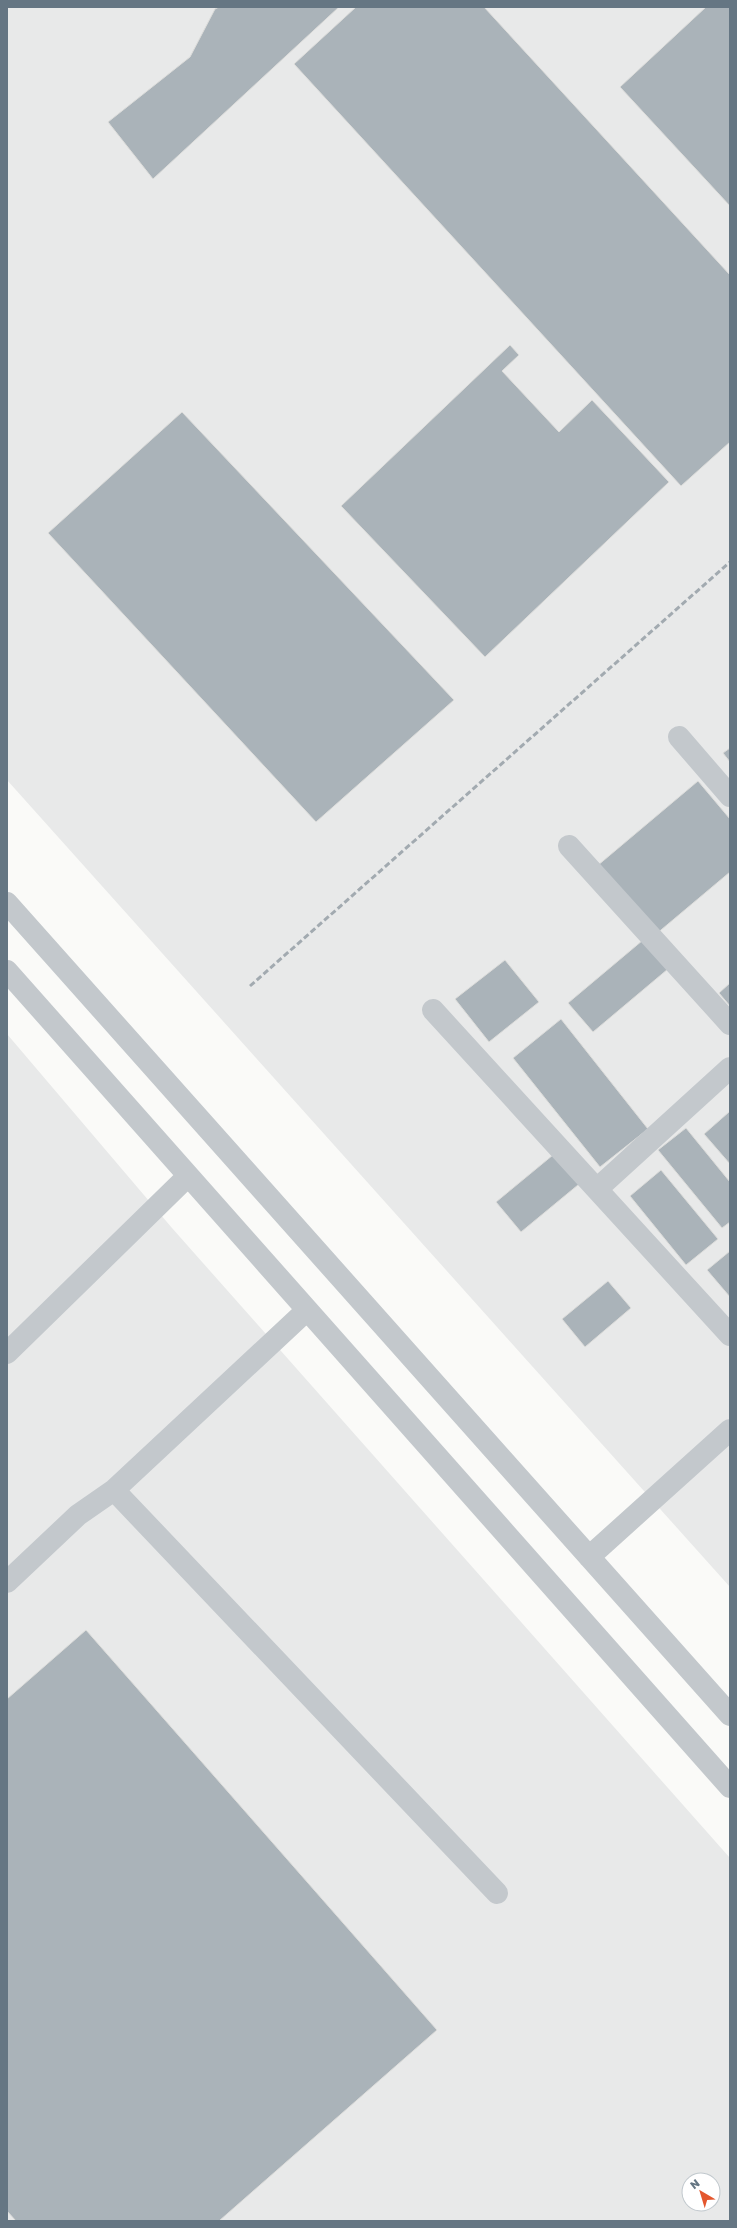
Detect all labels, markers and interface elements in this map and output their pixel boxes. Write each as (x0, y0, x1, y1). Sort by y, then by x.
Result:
north arrow (681, 2172, 721, 2212)
text: N (687, 2176, 702, 2191)

